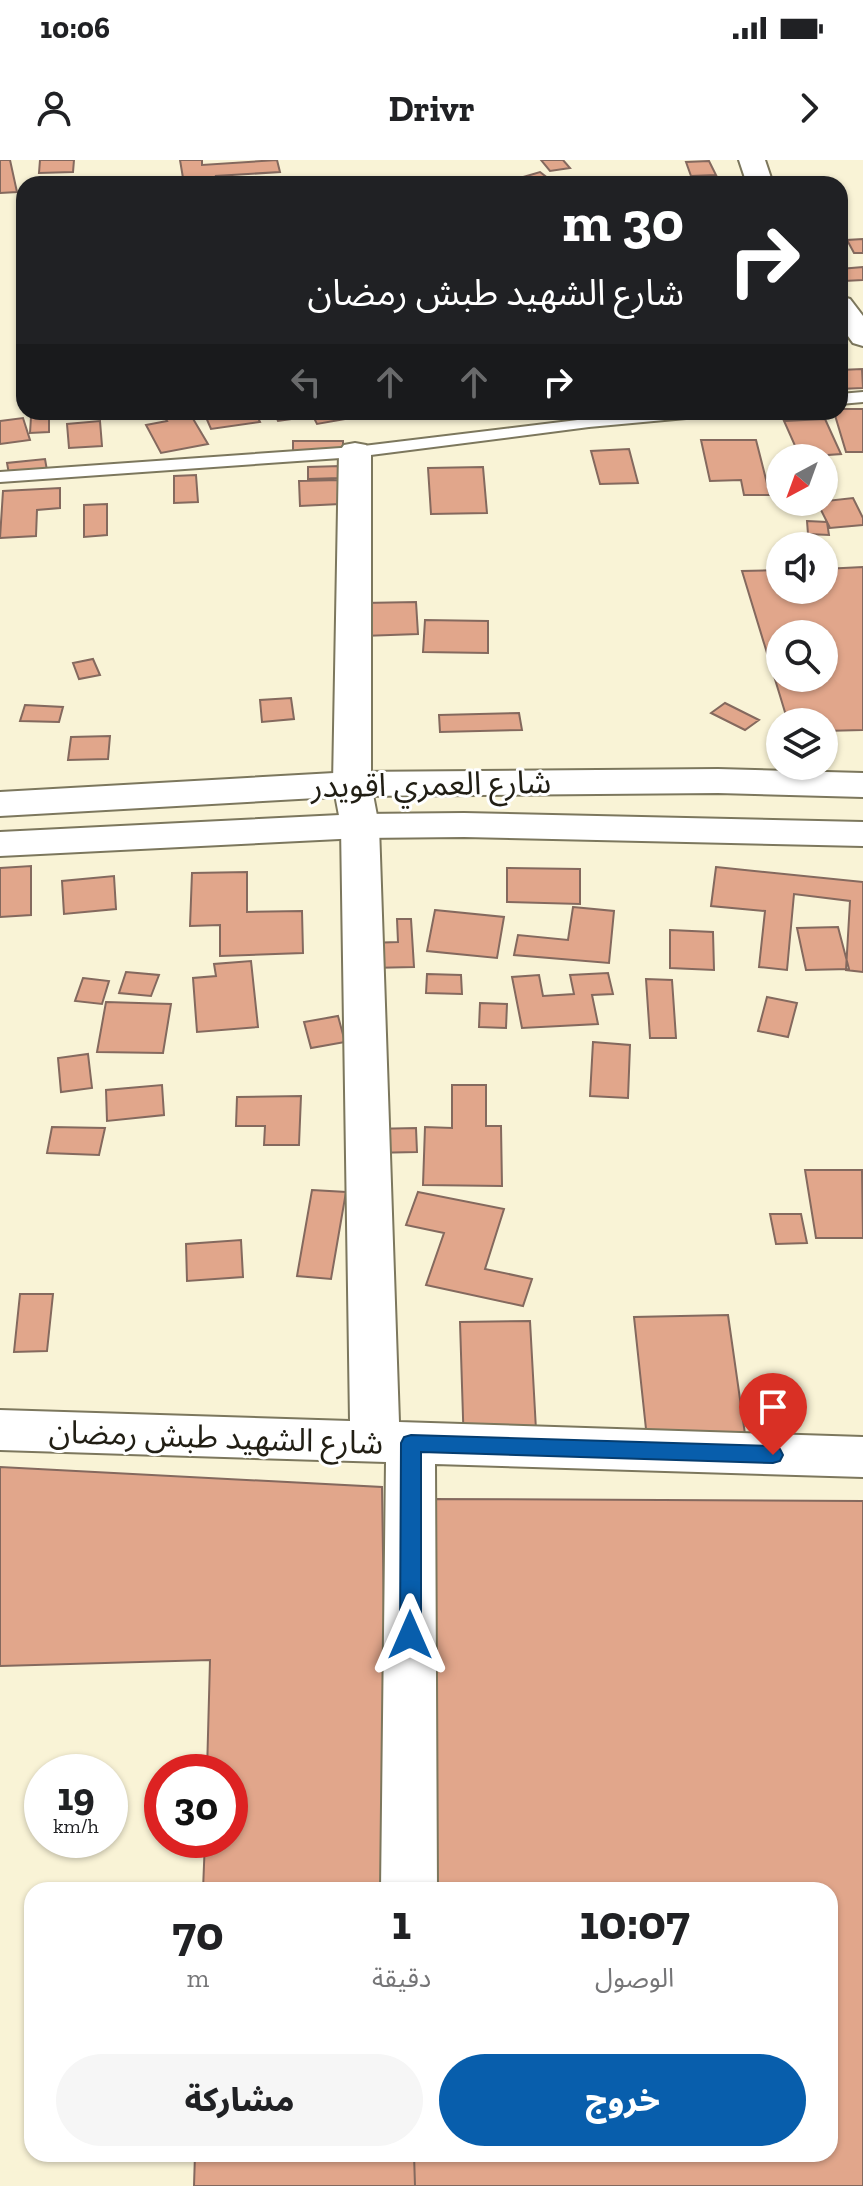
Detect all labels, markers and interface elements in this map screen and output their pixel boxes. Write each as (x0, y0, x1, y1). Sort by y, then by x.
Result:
text: 10:06 (40, 10, 110, 46)
icon: person (32, 86, 76, 130)
icon: forward (787, 86, 831, 130)
text: Drivr (388, 87, 475, 130)
text: 30 m (562, 188, 684, 255)
icon: right (712, 208, 816, 312)
text: شارع الشهيد طبش رمضان (308, 271, 684, 314)
icon: left (284, 360, 328, 404)
icon: ahead (368, 360, 412, 404)
icon: ahead (452, 360, 496, 404)
icon: right (536, 360, 580, 404)
north arrow (766, 444, 838, 516)
map controls (766, 444, 838, 780)
button: sound (766, 532, 838, 604)
button: search (766, 620, 838, 692)
button: layers (766, 708, 838, 780)
street label: شارع العمري اقويدر (310, 763, 552, 811)
pin (739, 1373, 807, 1455)
icon: arrive (751, 1385, 795, 1429)
street label: شارع الشهيد طبش رمضان (48, 1412, 384, 1467)
position arrow (368, 1593, 452, 1677)
speed limit sign: 30 (144, 1754, 248, 1858)
text: 19 (57, 1772, 95, 1820)
text: km/h (53, 1814, 99, 1838)
text: 1 (392, 1894, 411, 1951)
text: 10:07 (579, 1894, 690, 1951)
text: 70 (172, 1905, 224, 1962)
text: m (187, 1962, 209, 1994)
text: دقيقة (372, 1962, 431, 1994)
text: الوصول (595, 1962, 674, 1994)
button: مشاركة (56, 2054, 423, 2146)
button: خروج (439, 2054, 806, 2146)

